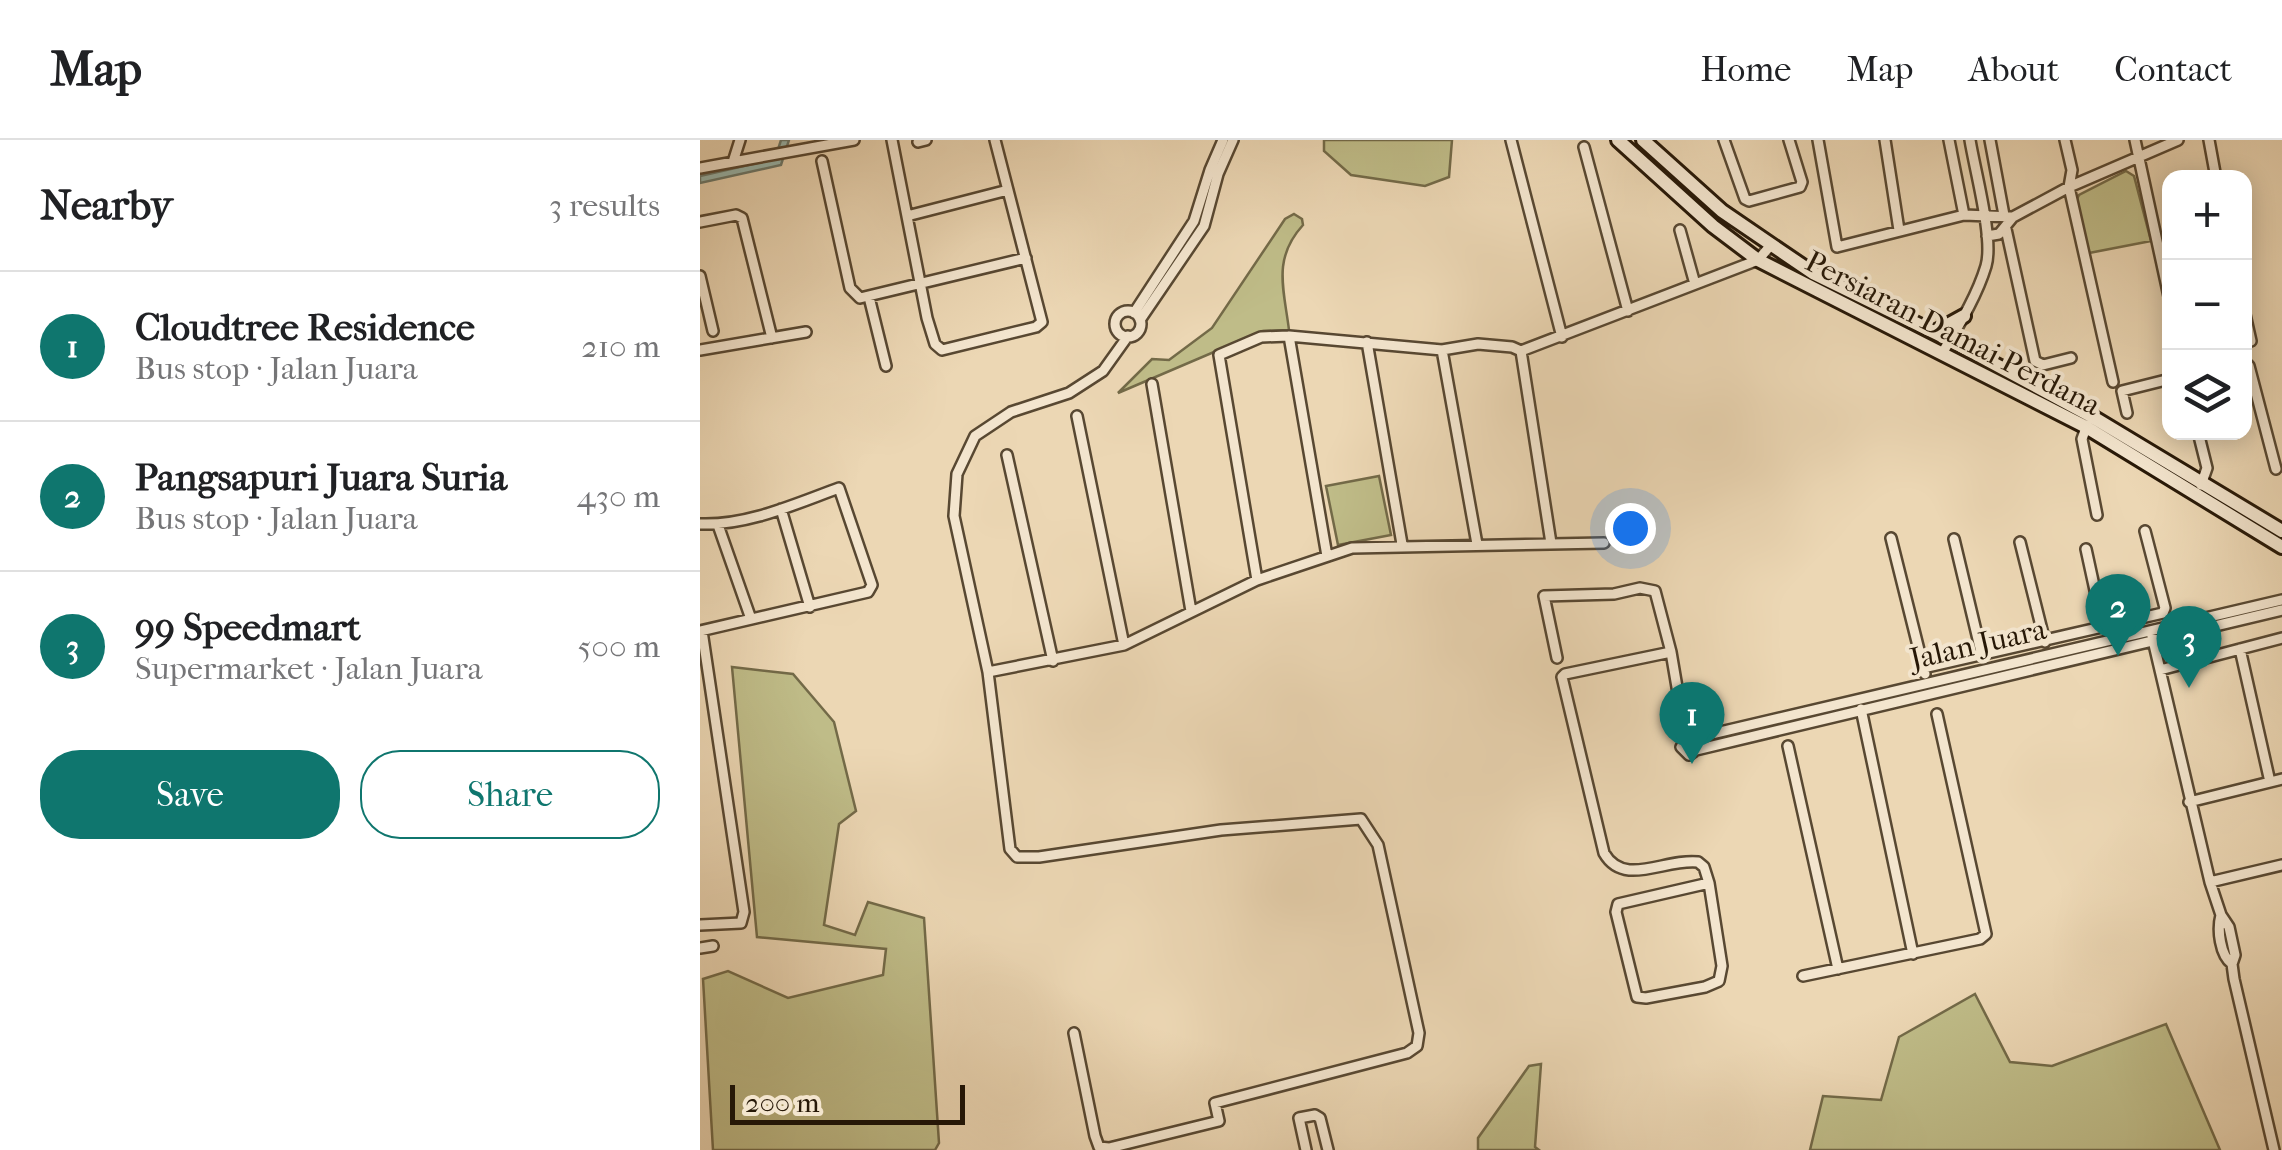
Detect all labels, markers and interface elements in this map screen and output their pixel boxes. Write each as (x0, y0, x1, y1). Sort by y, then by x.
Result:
text: Map (50, 41, 142, 97)
text: Home (1700, 49, 1791, 90)
text: Map (1846, 49, 1914, 90)
text: About (1969, 49, 2059, 90)
text: Contact (2114, 49, 2232, 90)
map controls (2162, 170, 2252, 440)
button: + (2162, 170, 2252, 260)
text: Nearby (40, 181, 172, 230)
text: 3 results (549, 187, 660, 224)
street label: Persiaran Damai Perdana (1799, 244, 2107, 424)
button: − (2162, 260, 2252, 350)
text: Cloudtree Residence (135, 305, 475, 350)
text: 1 (67, 328, 78, 365)
text: 210 m (581, 328, 660, 365)
text: Bus stop · Jalan Juara (135, 350, 418, 387)
button: layers (2162, 350, 2252, 440)
text: Pangsapuri Juara Suria (135, 455, 507, 500)
text: 2 (64, 478, 81, 515)
text: 430 m (577, 478, 660, 515)
text: Bus stop · Jalan Juara (135, 500, 418, 537)
your location (1605, 503, 1656, 554)
pin: 2 (2086, 574, 2150, 656)
text: 99 Speedmart (135, 605, 361, 650)
pin: 3 (2156, 606, 2222, 688)
street label: Jalan Juara (1905, 612, 2051, 678)
text: 3 (66, 628, 79, 665)
text: 500 m (578, 628, 660, 665)
text: Supermarket · Jalan Juara (135, 650, 483, 687)
pin: 1 (1660, 682, 1724, 764)
button: Save (40, 750, 340, 839)
button: Share (360, 750, 660, 839)
scale bar (730, 1080, 965, 1124)
text: 200 m (745, 1086, 820, 1119)

